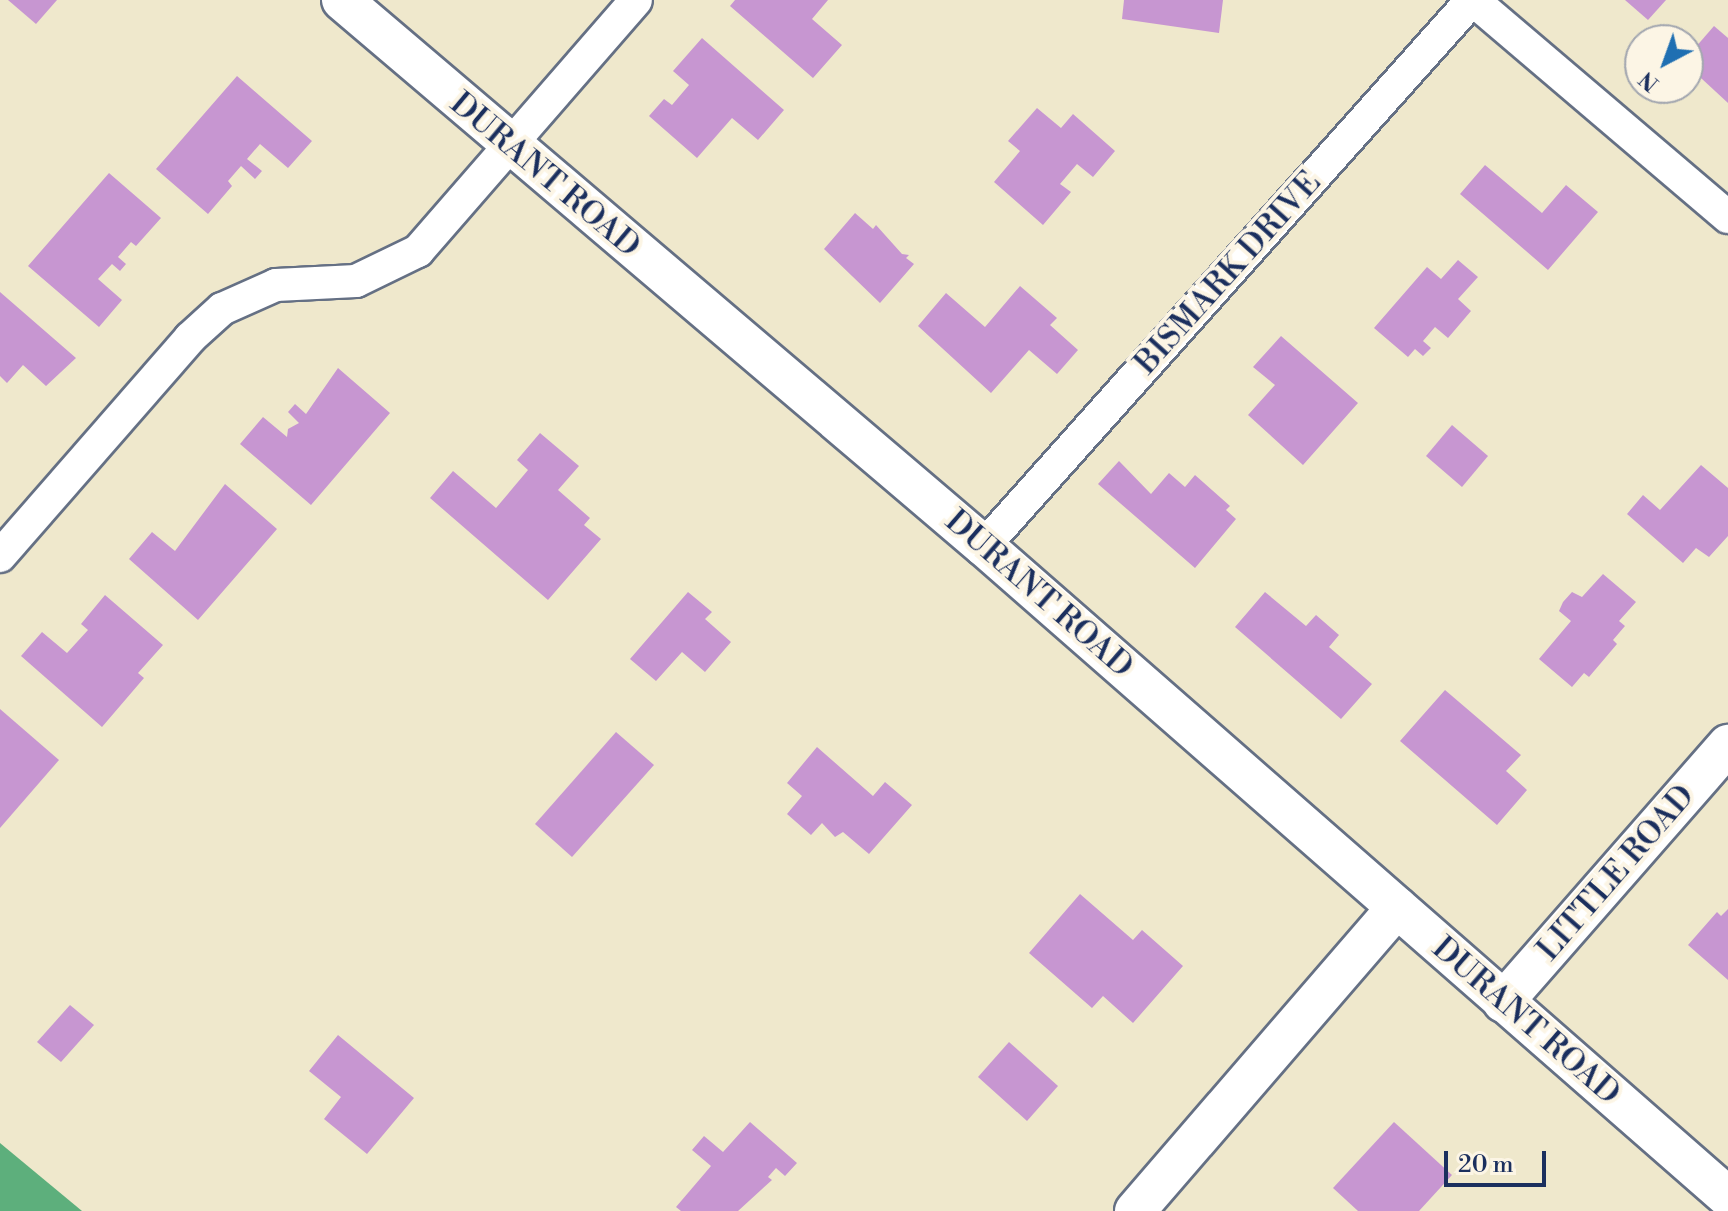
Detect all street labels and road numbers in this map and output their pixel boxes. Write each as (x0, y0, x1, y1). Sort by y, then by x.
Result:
street label: DURANT ROAD (442, 84, 648, 266)
street label: BISMARK DRIVE (1127, 164, 1329, 382)
street label: DURANT ROAD (937, 502, 1141, 686)
street label: LITTLE ROAD (1529, 777, 1703, 969)
street label: DURANT ROAD (1424, 929, 1628, 1113)

